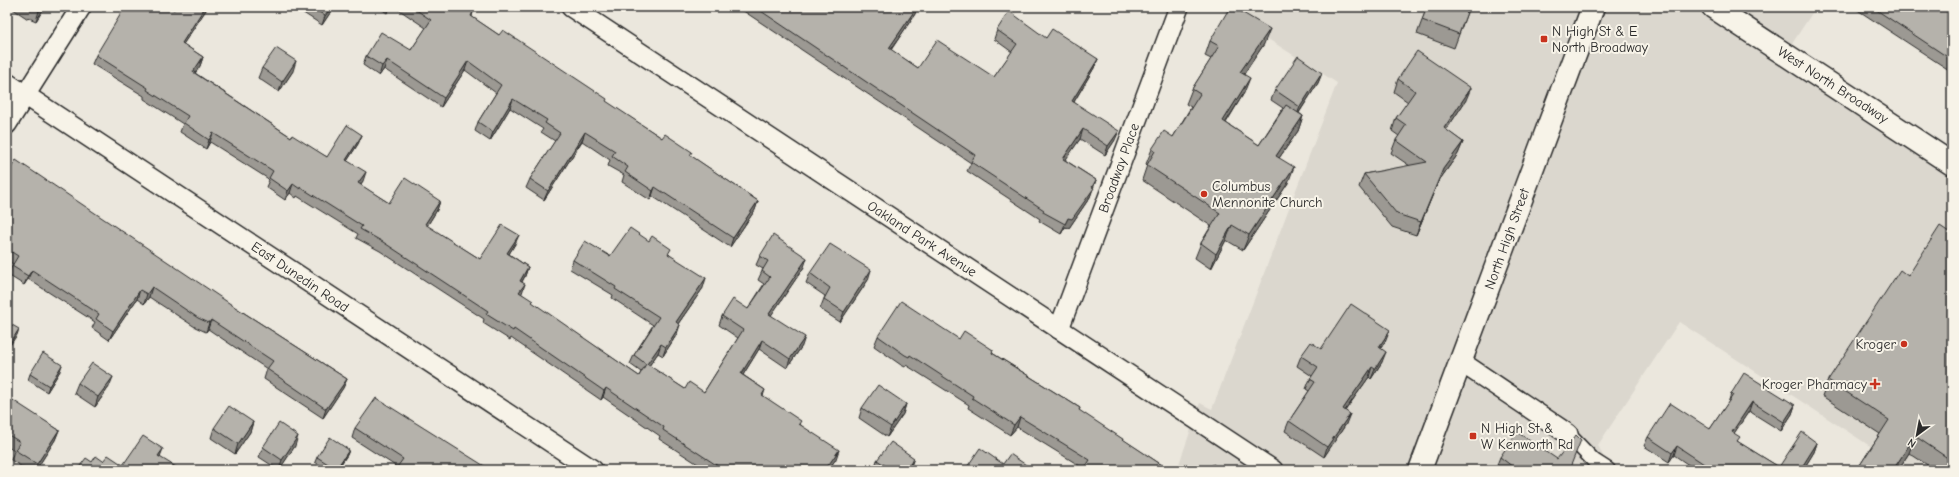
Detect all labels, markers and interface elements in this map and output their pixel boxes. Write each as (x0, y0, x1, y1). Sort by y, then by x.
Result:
place label: N High St & E North Broadway (1552, 23, 1649, 56)
marker: N High St & E North Broadway (1539, 34, 1549, 44)
street label: West North Broadway (1774, 43, 1892, 128)
street label: Broadway Place (1095, 121, 1143, 215)
place label: Columbus Mennonite Church (1212, 178, 1323, 211)
street label: North High Street (1481, 185, 1534, 292)
marker: Columbus Mennonite Church (1199, 189, 1209, 199)
street label: Oakland Park Avenue (864, 197, 980, 281)
street label: East Dunedin Road (248, 238, 352, 316)
place label: Kroger (1855, 336, 1896, 353)
marker: Kroger (1899, 339, 1909, 349)
place label: Kroger Pharmacy (1762, 376, 1868, 393)
marker: Kroger Pharmacy (1870, 379, 1880, 389)
north arrow (1897, 415, 1937, 455)
place label: N High St & W Kenworth Rd (1481, 420, 1573, 453)
marker: N High St & W Kenworth Rd (1468, 431, 1478, 441)
text: N (1905, 436, 1918, 450)

